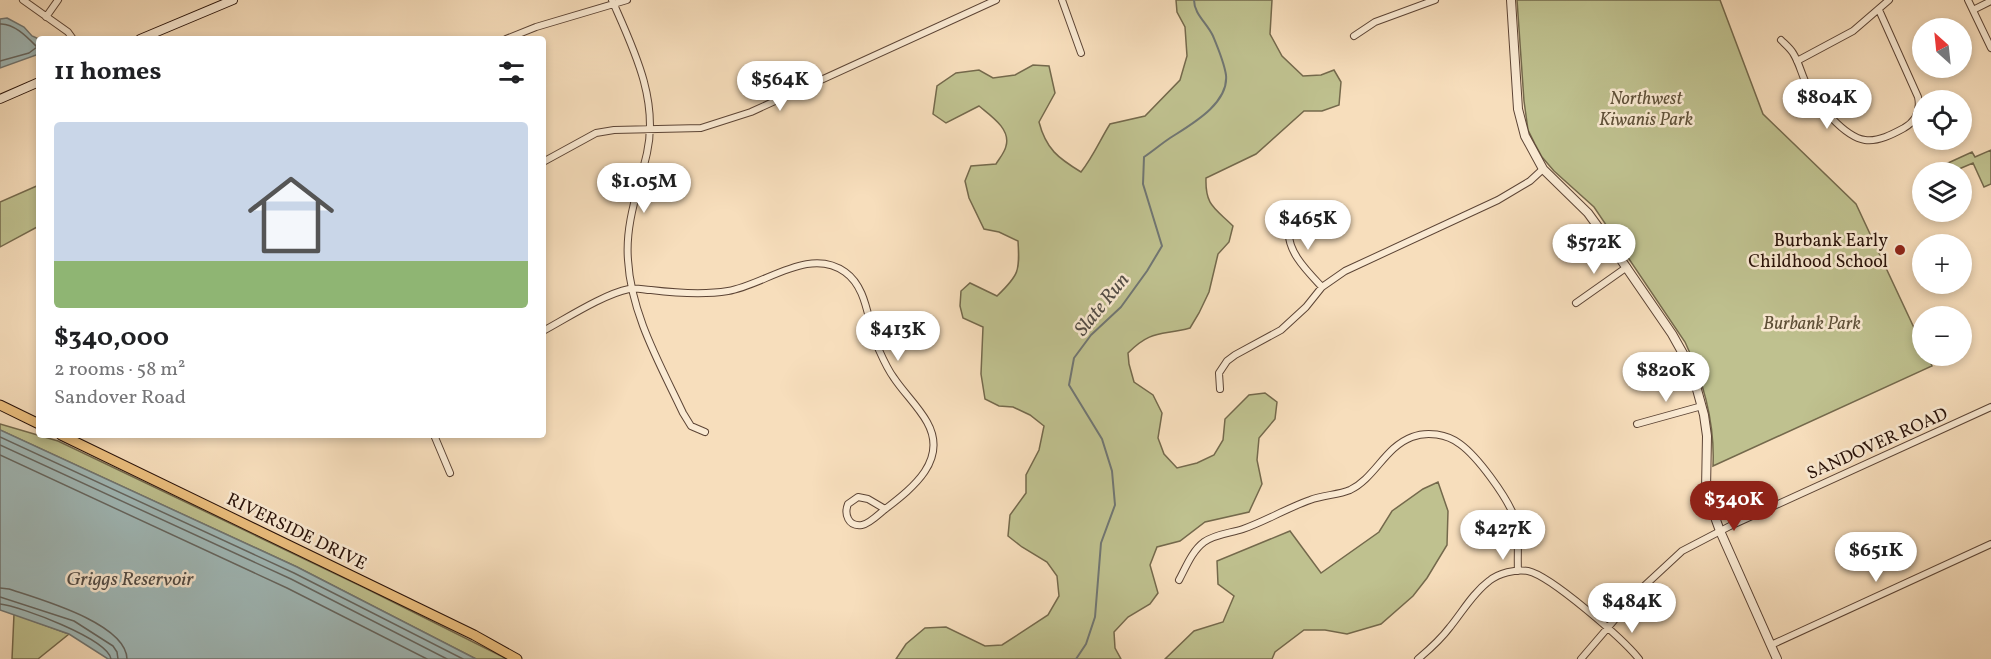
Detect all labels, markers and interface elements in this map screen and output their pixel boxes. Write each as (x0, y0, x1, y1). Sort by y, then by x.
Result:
north arrow (1912, 18, 1972, 78)
map controls (1912, 18, 1972, 366)
text: 11 homes (54, 54, 161, 90)
icon: filters (495, 56, 528, 89)
pin: $564K (738, 61, 822, 112)
text: $564K (751, 66, 809, 94)
pin: $804K (1785, 79, 1869, 130)
text: $804K (1797, 84, 1857, 112)
park label: Northwest Kiwanis Park (1599, 87, 1693, 133)
button: locate (1912, 90, 1972, 150)
icon: home (237, 161, 345, 269)
button: layers (1912, 162, 1972, 222)
pin: $1.05M (595, 163, 693, 214)
text: $1.05M (611, 168, 677, 196)
pin: $465K (1266, 200, 1350, 251)
text: $465K (1279, 205, 1337, 233)
pin: $572K (1552, 224, 1636, 275)
text: $572K (1566, 229, 1622, 257)
place label: Burbank Early Childhood School (1748, 229, 1888, 275)
button: + (1912, 234, 1972, 294)
marker: Burbank Early Childhood School (1893, 243, 1907, 257)
water label: Slate Run (1068, 268, 1137, 343)
button: − (1912, 306, 1972, 366)
pin: $413K (856, 311, 940, 362)
park label: Burbank Park (1763, 312, 1861, 337)
text: $413K (870, 316, 926, 344)
text: $340,000 (54, 320, 169, 356)
pin: $820K (1624, 352, 1708, 403)
text: 2 rooms · 58 m² (54, 356, 185, 384)
text: $820K (1637, 357, 1695, 385)
text: Sandover Road (54, 384, 186, 412)
street label: SANDOVER ROAD (1803, 402, 1952, 487)
pin: $340K (1692, 481, 1776, 532)
text: $340K (1704, 486, 1764, 514)
street label: RIVERSIDE DRIVE (222, 488, 371, 577)
pin: $427K (1461, 510, 1545, 561)
text: $427K (1474, 515, 1532, 543)
pin: $651K (1834, 532, 1918, 583)
text: $651K (1849, 537, 1903, 565)
water label: Griggs Reservoir (66, 566, 194, 594)
pin: $484K (1590, 583, 1674, 634)
text: $484K (1602, 588, 1662, 616)

